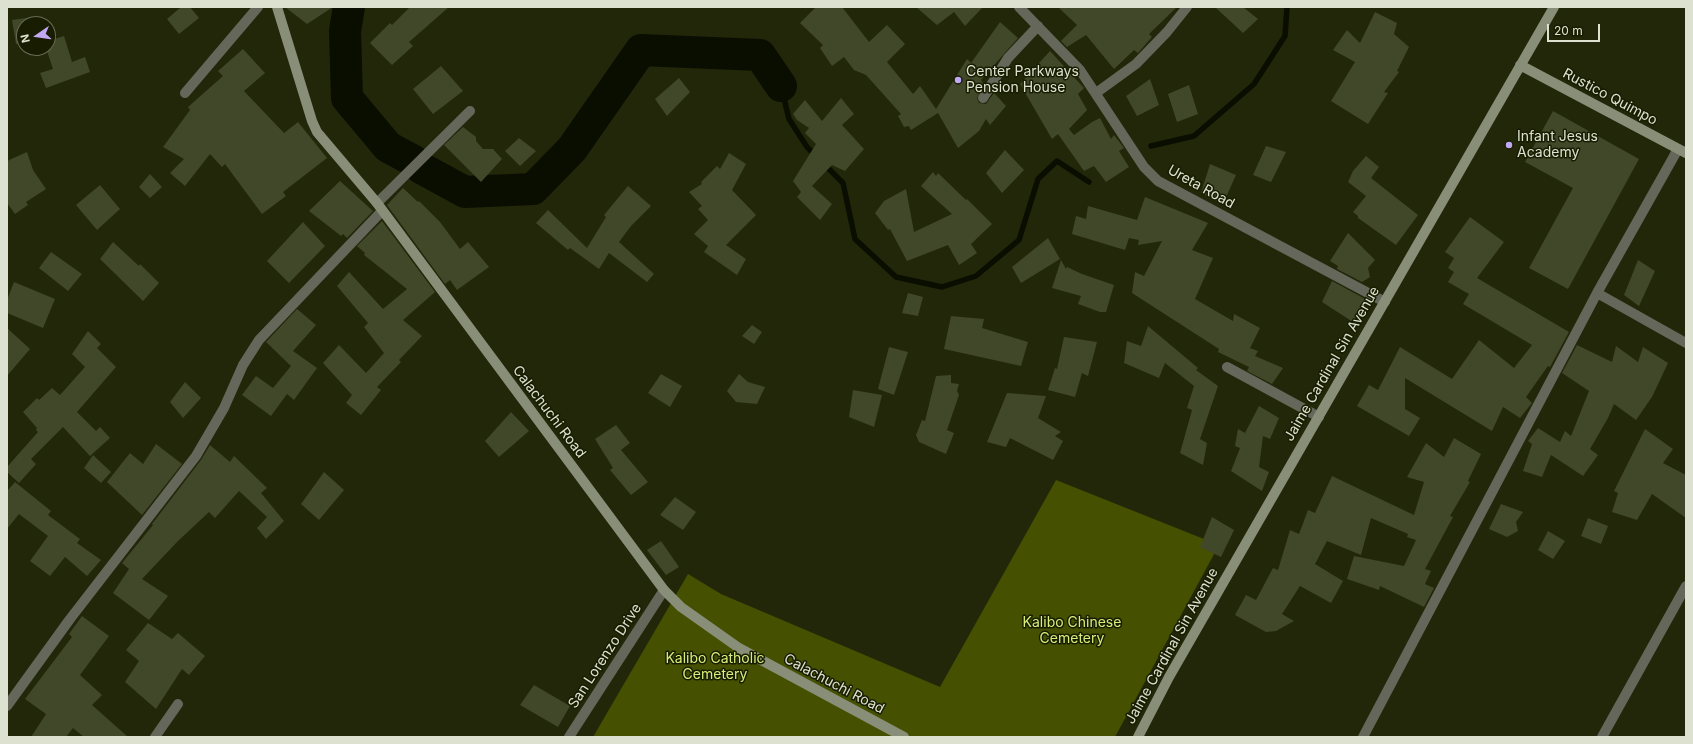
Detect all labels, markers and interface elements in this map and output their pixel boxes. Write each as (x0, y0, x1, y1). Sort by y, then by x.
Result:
north arrow (16, 16, 56, 56)
scale bar (1549, 16, 1602, 42)
text: 20 m (1554, 23, 1583, 38)
text: N (18, 33, 33, 44)
place label: Center Parkways Pension House (966, 64, 1079, 96)
street label: Rustico Quimpo (1560, 65, 1660, 129)
marker: Center Parkways Pension House (953, 75, 963, 85)
place label: Infant Jesus Academy (1517, 129, 1598, 162)
marker: Infant Jesus Academy (1504, 140, 1514, 150)
street label: Ureta Road (1165, 162, 1237, 212)
street label: Jaime Cardinal Sin Avenue (1281, 284, 1383, 444)
street label: Calachuchi Road (509, 363, 589, 461)
street label: Jaime Cardinal Sin Avenue (1122, 565, 1222, 727)
street label: San Lorenzo Drive (565, 601, 645, 711)
park label: Kalibo Chinese Cemetery (1023, 615, 1121, 648)
street label: Calachuchi Road (781, 650, 887, 718)
park label: Kalibo Catholic Cemetery (665, 651, 765, 684)

